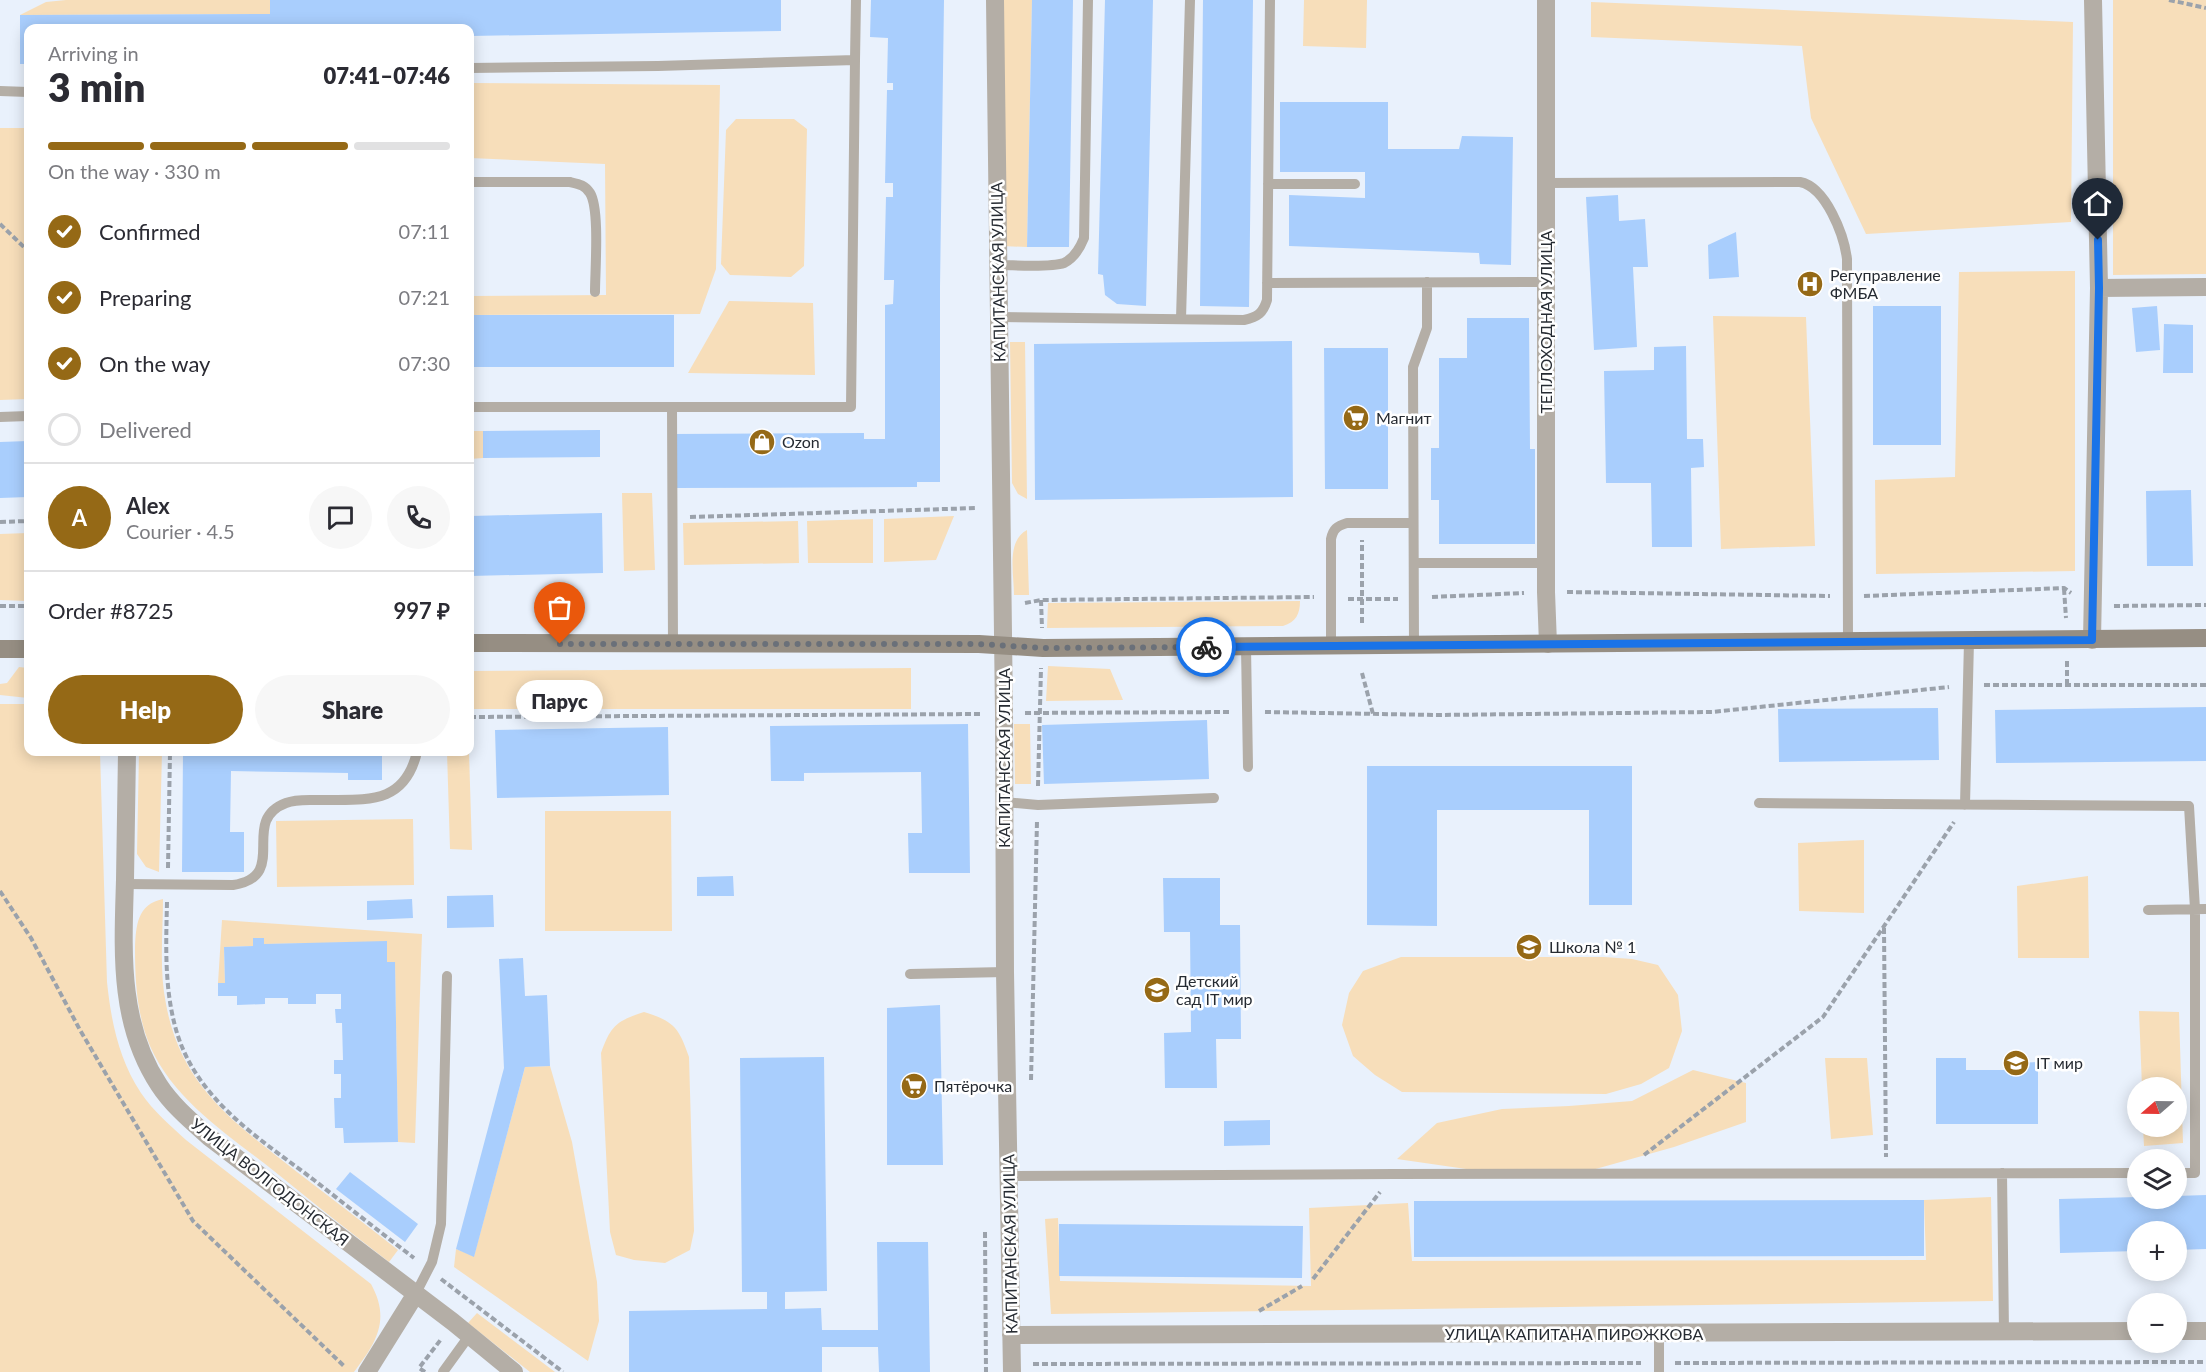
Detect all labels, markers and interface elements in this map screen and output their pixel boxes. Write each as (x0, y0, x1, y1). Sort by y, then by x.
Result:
text: Arriving in (48, 41, 139, 65)
text: 07:41–07:46 (324, 62, 450, 89)
text: 3 min (48, 64, 145, 110)
text: On the way · 330 m (48, 159, 221, 183)
pin (2072, 178, 2123, 240)
street label: КАПИТАНСКАЯ УЛИЦА (986, 182, 1009, 362)
icon: home (2081, 187, 2114, 220)
icon: check (48, 215, 81, 248)
text: Confirmed (99, 218, 201, 245)
text: 07:11 (399, 219, 450, 243)
street label: ТЕПЛОХОДНАЯ УЛИЦА (1536, 230, 1555, 414)
place label: Регуправление ФМБА (1830, 265, 1941, 302)
hospital icon: Регуправление ФМБА (1795, 269, 1825, 299)
icon: check (48, 281, 81, 314)
text: Preparing (99, 284, 191, 311)
text: 07:21 (399, 285, 450, 309)
icon: check (48, 347, 81, 380)
text: On the way (99, 350, 210, 377)
text: 07:30 (399, 351, 450, 375)
supermarket icon: Магнит (1341, 403, 1371, 433)
place label: Магнит (1376, 408, 1432, 427)
text: Delivered (99, 416, 192, 443)
shop icon: Ozon (747, 427, 777, 457)
place label: Ozon (782, 432, 820, 451)
button: chat (309, 486, 372, 549)
button: phone (387, 486, 450, 549)
text: Alex (126, 492, 170, 519)
text: A (72, 504, 87, 531)
text: Courier · 4.5 (126, 519, 235, 543)
pin (534, 582, 585, 644)
icon: bag (543, 591, 576, 624)
text: Order #8725 (48, 597, 174, 624)
text: 997 ₽ (394, 597, 450, 624)
courier (1176, 617, 1236, 677)
icon: bike (1190, 631, 1223, 664)
street label: КАПИТАНСКАЯ УЛИЦА (994, 668, 1013, 848)
button: Help (48, 675, 243, 744)
button: Share (255, 675, 450, 744)
callout: Парус (516, 680, 604, 722)
text: Парус (531, 689, 588, 713)
school or university icon: Школа № 1 (1514, 932, 1544, 962)
place label: Школа № 1 (1549, 937, 1636, 956)
place label: Детский сад IT мир (1176, 971, 1253, 1008)
school or university icon: Детский сад IT мир (1142, 975, 1172, 1005)
school or university icon: IT мир (2001, 1048, 2031, 1078)
place label: IT мир (2036, 1053, 2083, 1072)
supermarket icon: Пятёрочка (899, 1071, 929, 1101)
place label: Пятёрочка (934, 1076, 1012, 1095)
north arrow (2127, 1077, 2187, 1137)
map controls (2127, 1077, 2187, 1353)
street label: УЛИЦА ВОЛГОДОНСКАЯ (188, 1114, 353, 1249)
button: layers (2127, 1149, 2187, 1209)
street label: КАПИТАНСКАЯ УЛИЦА (998, 1154, 1021, 1334)
button: + (2127, 1221, 2187, 1281)
button: − (2127, 1293, 2187, 1353)
street label: УЛИЦА КАПИТАНА ПИРОЖКОВА (1445, 1324, 1703, 1343)

